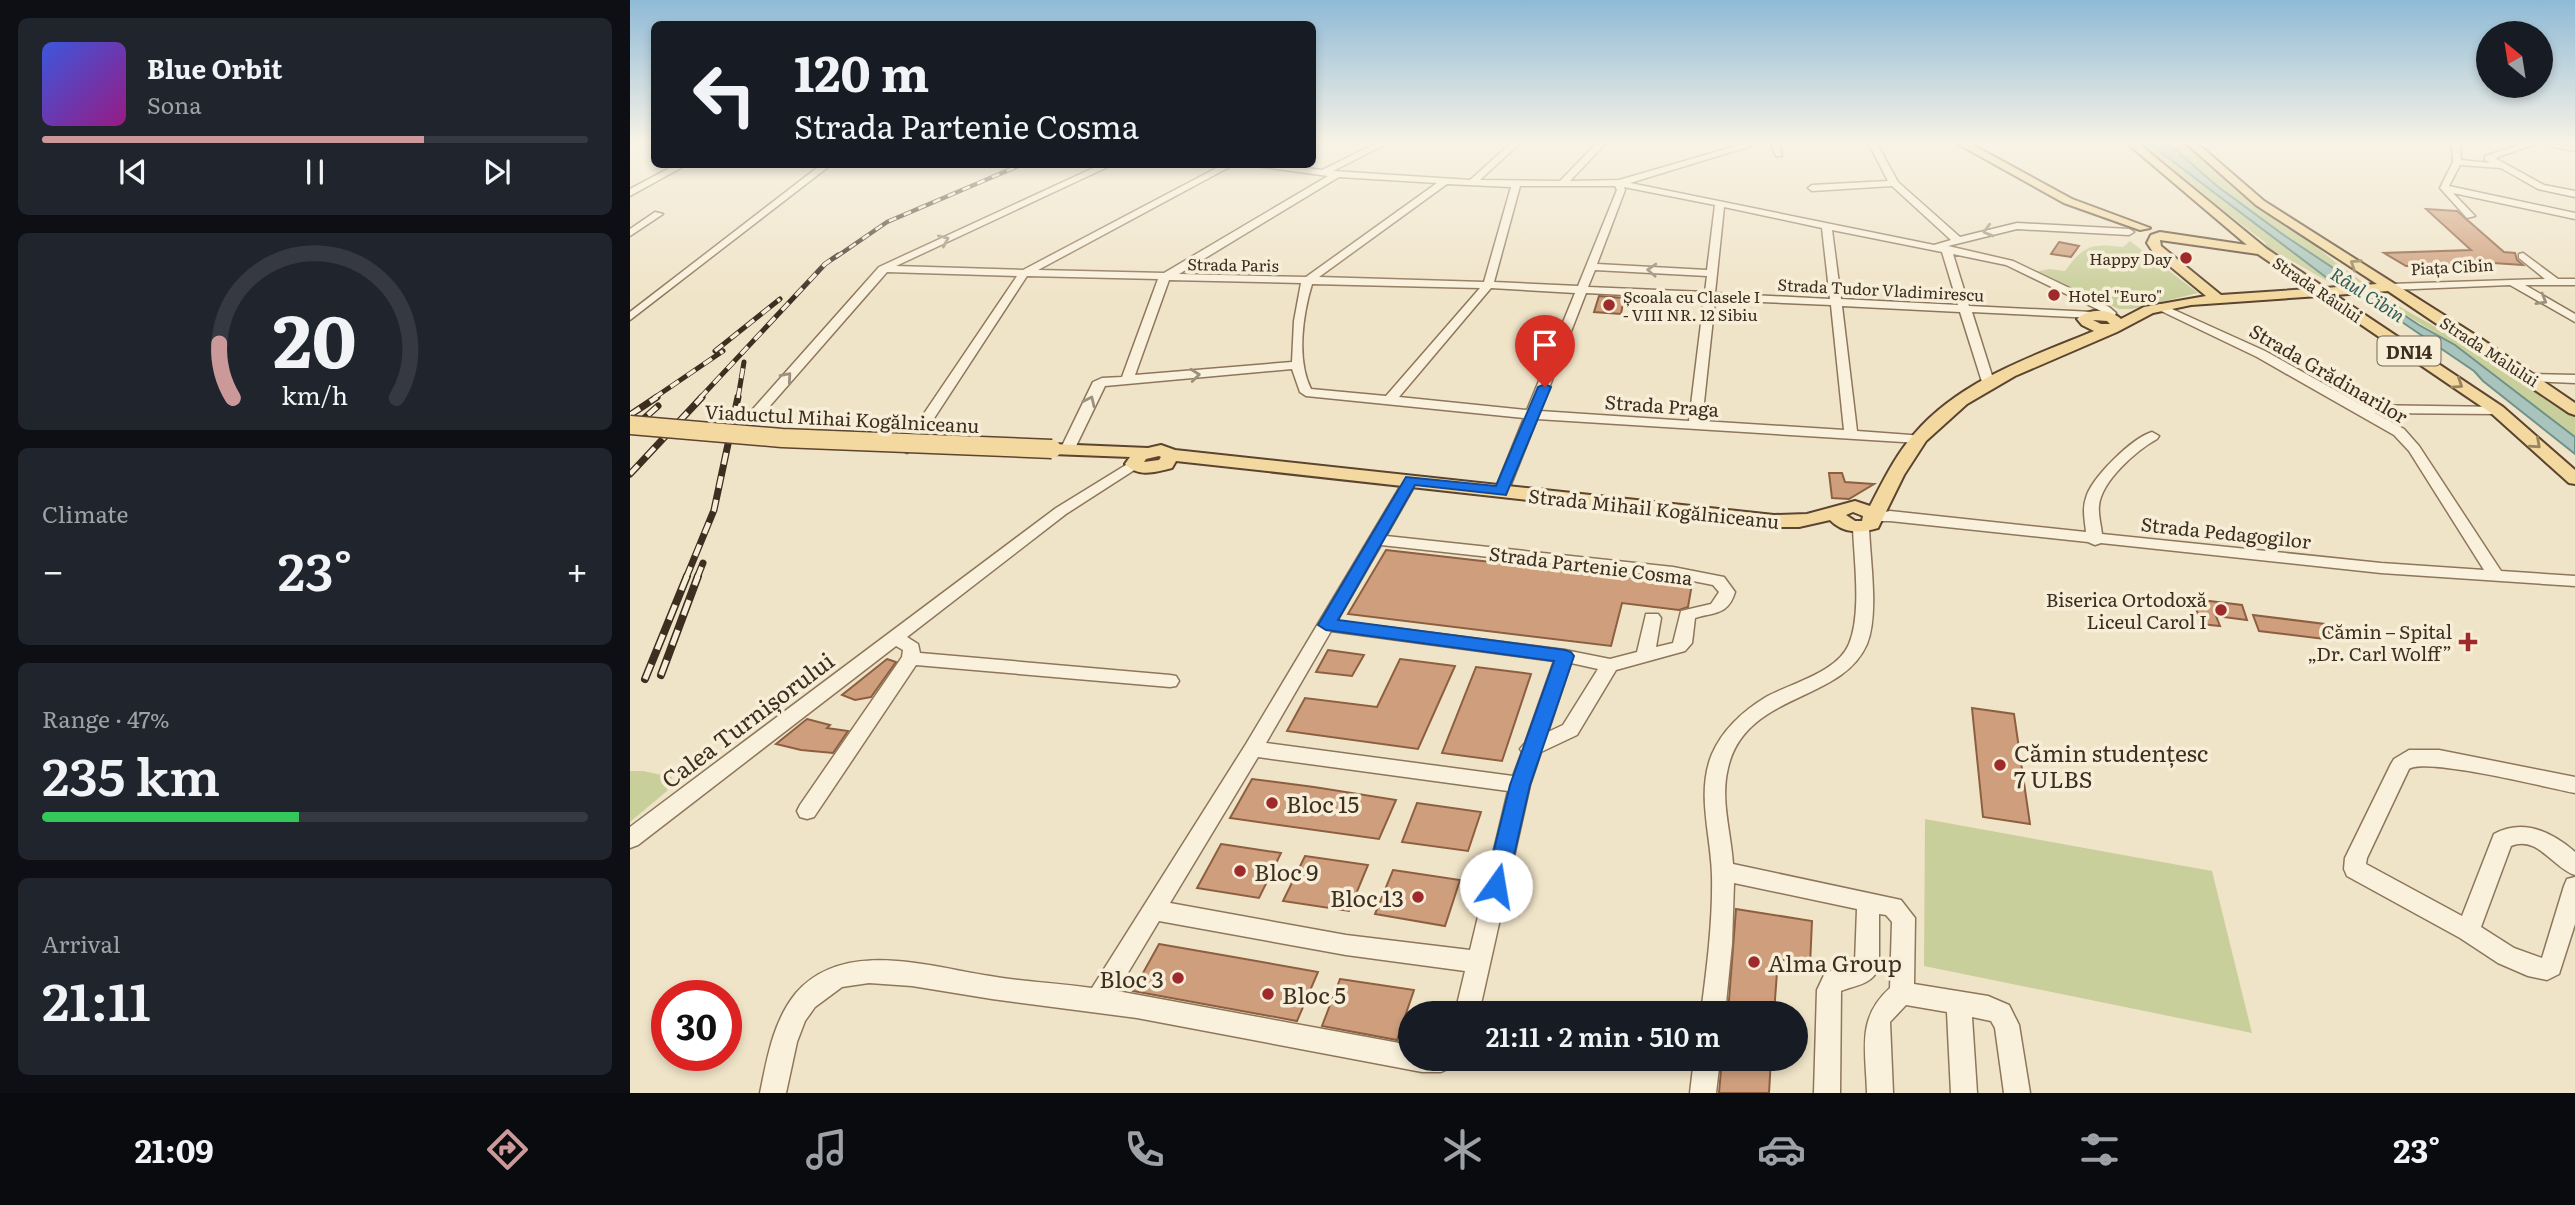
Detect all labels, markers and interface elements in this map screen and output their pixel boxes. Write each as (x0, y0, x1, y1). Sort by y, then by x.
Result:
north arrow (2476, 21, 2553, 98)
map controls (2476, 21, 2553, 98)
text: 120 m (794, 34, 929, 107)
text: Blue Orbit (147, 48, 282, 87)
icon: left (679, 49, 770, 140)
text: Sona (147, 87, 202, 121)
text: Strada Partenie Cosma (794, 101, 1139, 149)
icon: previous (114, 153, 152, 191)
icon: pause (296, 153, 334, 191)
icon: next (478, 153, 516, 191)
one-way arrow (1982, 223, 1994, 238)
one-way arrow (937, 234, 949, 248)
place label: Happy Day (2089, 246, 2173, 270)
marker: Happy Day (2178, 250, 2194, 266)
street label: Strada Râului (2268, 250, 2368, 328)
street label: Strada Paris (1187, 251, 1279, 277)
street label: Piața Cibin (2410, 252, 2495, 280)
one-way arrow (2350, 259, 2363, 272)
water label: Râul Cibin (2326, 260, 2411, 328)
one-way arrow (1646, 263, 1657, 278)
street label: Strada Tudor Vladimirescu (1777, 272, 1985, 306)
text: 20 (273, 282, 357, 390)
place label: Hotel "Euro" (2068, 283, 2162, 307)
place label: Școala cu Clasele I - VIII NR. 12 Sibiu (1623, 284, 1760, 326)
marker: Hotel "Euro" (2046, 287, 2062, 303)
one-way arrow (2535, 292, 2548, 305)
marker: Școala cu Clasele I - VIII NR. 12 Sibiu (1601, 297, 1617, 313)
street label: Strada Malului (2436, 310, 2544, 392)
pin (1515, 315, 1575, 387)
street label: Strada Grădinarilor (2245, 316, 2413, 430)
icon: arrive (1526, 326, 1564, 364)
road number: DN14 (2378, 337, 2440, 366)
one-way arrow (1190, 368, 1201, 383)
one-way arrow (779, 372, 792, 385)
text: km/h (282, 375, 348, 412)
one-way arrow (2451, 376, 2464, 389)
street label: Strada Praga (1604, 387, 1721, 423)
one-way arrow (1081, 396, 1095, 408)
street label: Viaductul Mihai Kogălniceanu (704, 397, 980, 439)
one-way arrow (2528, 436, 2541, 448)
street label: Strada Mihail Kogălniceanu (1527, 481, 1781, 535)
text: Climate (42, 496, 128, 530)
street label: Strada Pedagogilor (2140, 509, 2312, 555)
text: 23° (278, 530, 352, 607)
street label: Strada Partenie Cosma (1488, 539, 1695, 591)
text: − (42, 540, 64, 597)
text: + (566, 540, 588, 597)
place label: Biserica Ortodoxă Liceul Carol I (2046, 585, 2208, 635)
marker: Biserica Ortodoxă Liceul Carol I (2213, 602, 2229, 618)
place label: Cămin – Spital „Dr. Carl Wolff” (2308, 617, 2452, 667)
marker: Cămin – Spital „Dr. Carl Wolff” (2458, 632, 2478, 652)
street label: Calea Turnișorului (654, 643, 841, 795)
text: Range · 47% (42, 701, 170, 735)
text: 235 km (42, 735, 220, 812)
place label: Cămin studențesc 7 ULBS (2014, 735, 2208, 795)
marker: Cămin studențesc 7 ULBS (1992, 757, 2008, 773)
place label: Bloc 15 (1286, 786, 1359, 820)
marker: Bloc 15 (1264, 795, 1280, 811)
position arrow (1459, 849, 1533, 923)
place label: Bloc 9 (1254, 854, 1318, 888)
marker: Bloc 9 (1232, 863, 1248, 879)
place label: Bloc 13 (1330, 880, 1404, 914)
marker: Bloc 13 (1410, 889, 1426, 905)
text: Arrival (42, 926, 121, 960)
place label: Alma Group (1768, 945, 1902, 979)
marker: Alma Group (1746, 954, 1762, 970)
text: 21:11 (42, 960, 151, 1037)
place label: Bloc 3 (1099, 961, 1164, 995)
marker: Bloc 3 (1170, 970, 1186, 986)
place label: Bloc 5 (1282, 977, 1346, 1011)
speed limit sign: 30 (651, 980, 742, 1071)
marker: Bloc 5 (1260, 986, 1276, 1002)
text: 21:11 · 2 min · 510 m (1486, 1016, 1720, 1055)
text: 21:09 (135, 1125, 214, 1173)
icon: directions (483, 1125, 532, 1174)
icon: music (802, 1125, 851, 1174)
icon: phone (1120, 1125, 1169, 1174)
icon: climate (1438, 1125, 1487, 1174)
icon: car (1757, 1125, 1806, 1174)
icon: filters (2075, 1125, 2124, 1174)
text: 23° (2393, 1125, 2440, 1173)

